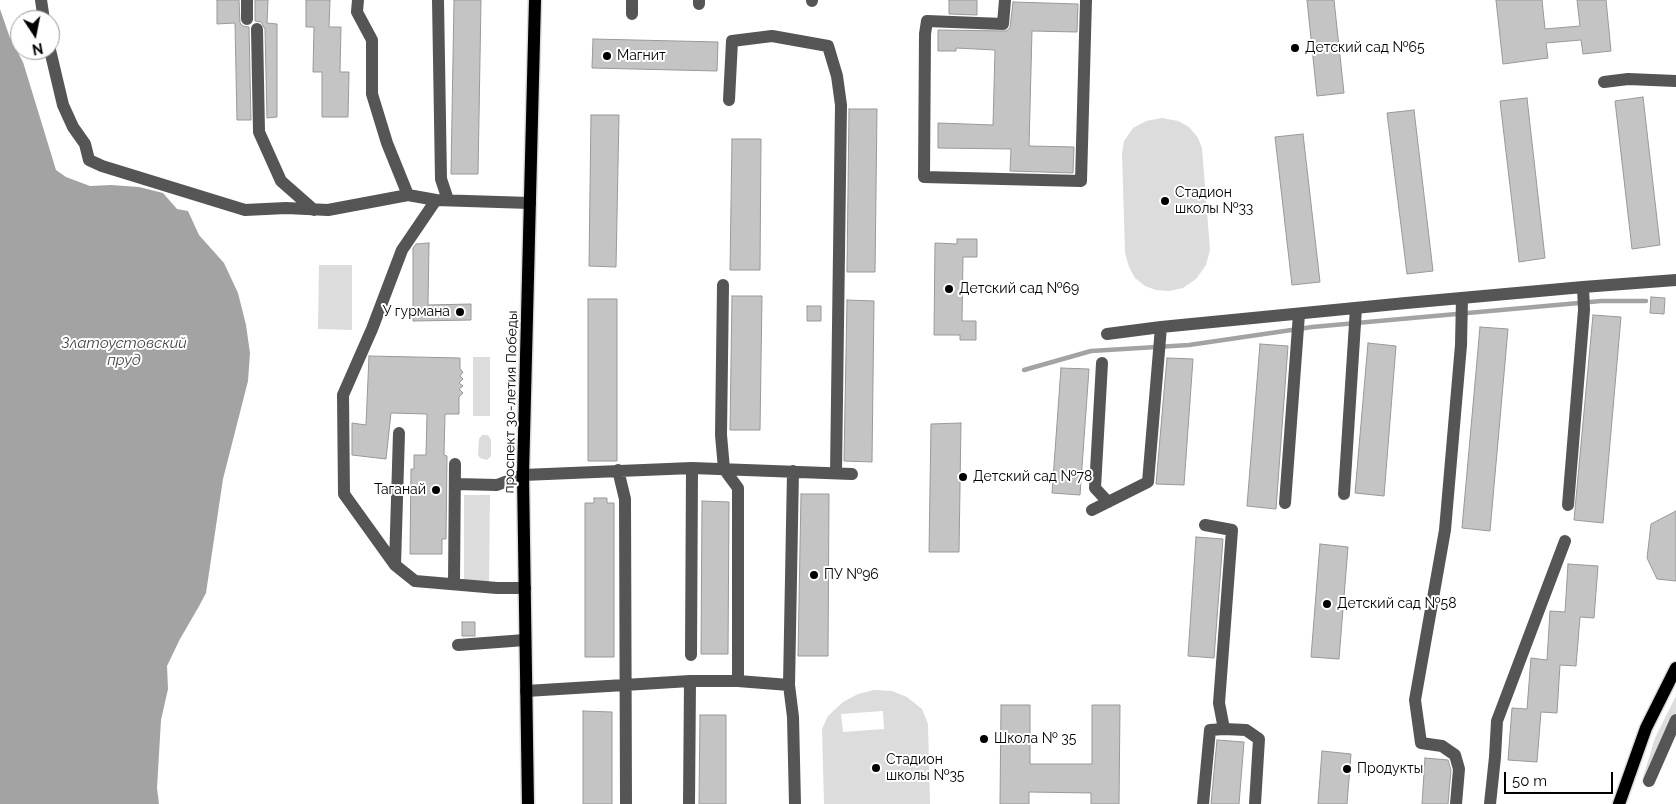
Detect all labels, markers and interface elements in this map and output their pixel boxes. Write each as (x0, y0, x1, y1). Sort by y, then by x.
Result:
north arrow (10, 10, 60, 60)
text: N (31, 40, 44, 58)
place label: Детский сад №65 (1305, 40, 1425, 56)
marker: Детский сад №65 (1289, 42, 1301, 54)
place label: Магнит (617, 48, 666, 64)
marker: Магнит (601, 50, 613, 62)
place label: Стадион школы №33 (1175, 185, 1253, 218)
marker: Стадион школы №33 (1159, 195, 1171, 207)
place label: Детский сад №69 (959, 281, 1079, 297)
marker: Детский сад №69 (943, 283, 955, 295)
place label: У гурмана (383, 304, 450, 320)
marker: У гурмана (454, 306, 466, 318)
street label: проспект 30-летия Победы (501, 310, 521, 494)
water label: Златоустовский пруд (61, 334, 187, 369)
place label: Детский сад №78 (973, 469, 1092, 485)
marker: Детский сад №78 (957, 471, 969, 483)
place label: Таганай (374, 482, 426, 498)
marker: Таганай (430, 484, 442, 496)
place label: ПУ №96 (824, 567, 879, 583)
marker: ПУ №96 (808, 569, 820, 581)
place label: Детский сад №58 (1337, 596, 1456, 612)
marker: Детский сад №58 (1321, 598, 1333, 610)
place label: Школа № 35 (994, 731, 1076, 747)
marker: Школа № 35 (978, 733, 990, 745)
place label: Стадион школы №35 (886, 752, 964, 784)
place label: Продукты (1357, 761, 1423, 777)
marker: Стадион школы №35 (870, 762, 882, 774)
scale bar (1506, 762, 1615, 794)
marker: Продукты (1341, 763, 1353, 775)
text: 50 m (1512, 772, 1547, 790)

